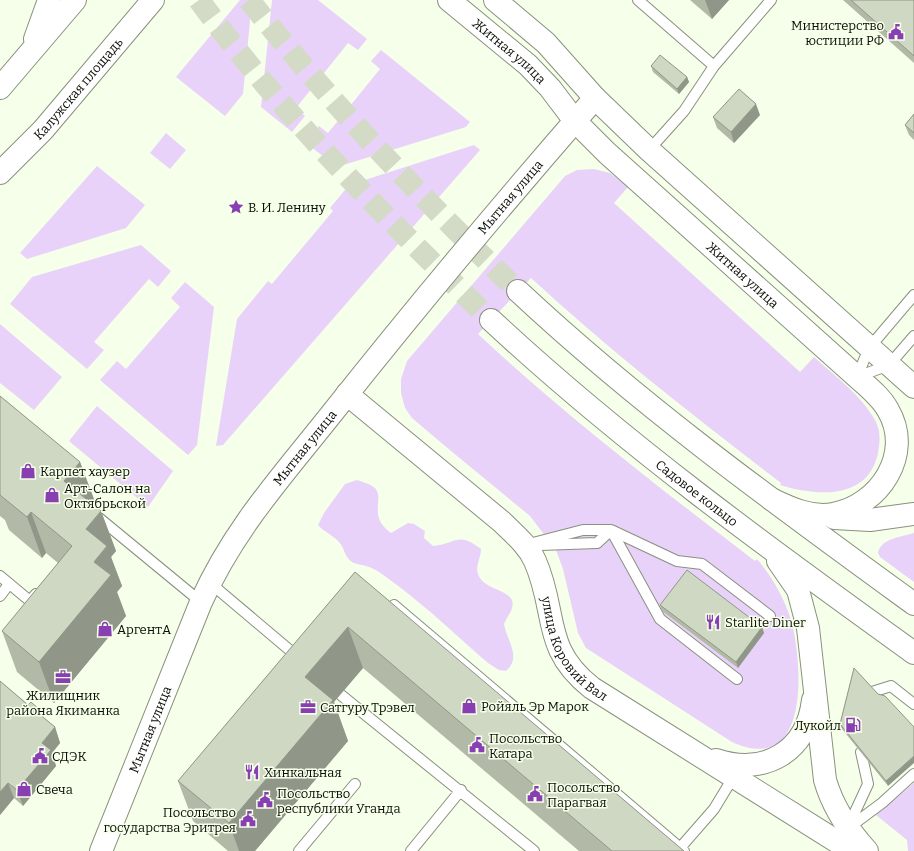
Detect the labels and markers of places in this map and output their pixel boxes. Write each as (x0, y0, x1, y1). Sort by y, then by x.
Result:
place label: Министерство юстиции РФ (791, 18, 884, 48)
public building icon: Министерство юстиции РФ (887, 23, 905, 41)
place icon: В. И. Ленину (227, 198, 245, 216)
place label: В. И. Ленину (248, 200, 326, 215)
shop icon: Карпет хаузер (19, 462, 37, 480)
place label: Карпет хаузер (40, 464, 130, 479)
place label: Арт-Салон на Октябрьской (64, 481, 151, 511)
shop icon: Арт-Салон на Октябрьской (43, 486, 61, 504)
restaurant icon: Starlite Diner (704, 613, 722, 631)
place label: Starlite Diner (725, 615, 806, 630)
shop icon: АргентА (96, 620, 114, 638)
place label: АргентА (117, 622, 172, 637)
office icon: Жилищник района Якиманка (54, 668, 72, 686)
place label: Жилищник района Якиманка (6, 688, 120, 718)
shop icon: Ройяль Эр Марок (460, 697, 478, 715)
office icon: Сатгуру Трэвел (299, 698, 317, 716)
place label: Ройяль Эр Марок (481, 699, 589, 714)
place label: Сатгуру Трэвел (320, 700, 415, 715)
fuel station icon: Лукойл (844, 716, 862, 734)
place label: Лукойл (794, 718, 841, 733)
place label: Посольство Катара (489, 731, 562, 761)
public building icon: Посольство Катара (468, 736, 486, 754)
public building icon: СДЭК (31, 747, 49, 765)
place label: СДЭК (52, 749, 87, 764)
restaurant icon: Хинкальная (243, 763, 261, 781)
place label: Хинкальная (264, 765, 342, 780)
shop icon: Свеча (15, 780, 33, 798)
place label: Посольство Парагвая (547, 780, 620, 810)
place label: Свеча (36, 782, 73, 797)
public building icon: Посольство Парагвая (526, 785, 544, 803)
place label: Посольство республики Уганда (277, 786, 401, 816)
public building icon: Посольство республики Уганда (256, 791, 274, 809)
place label: Посольство государства Эритрея (104, 805, 236, 835)
public building icon: Посольство государства Эритрея (239, 810, 257, 828)

